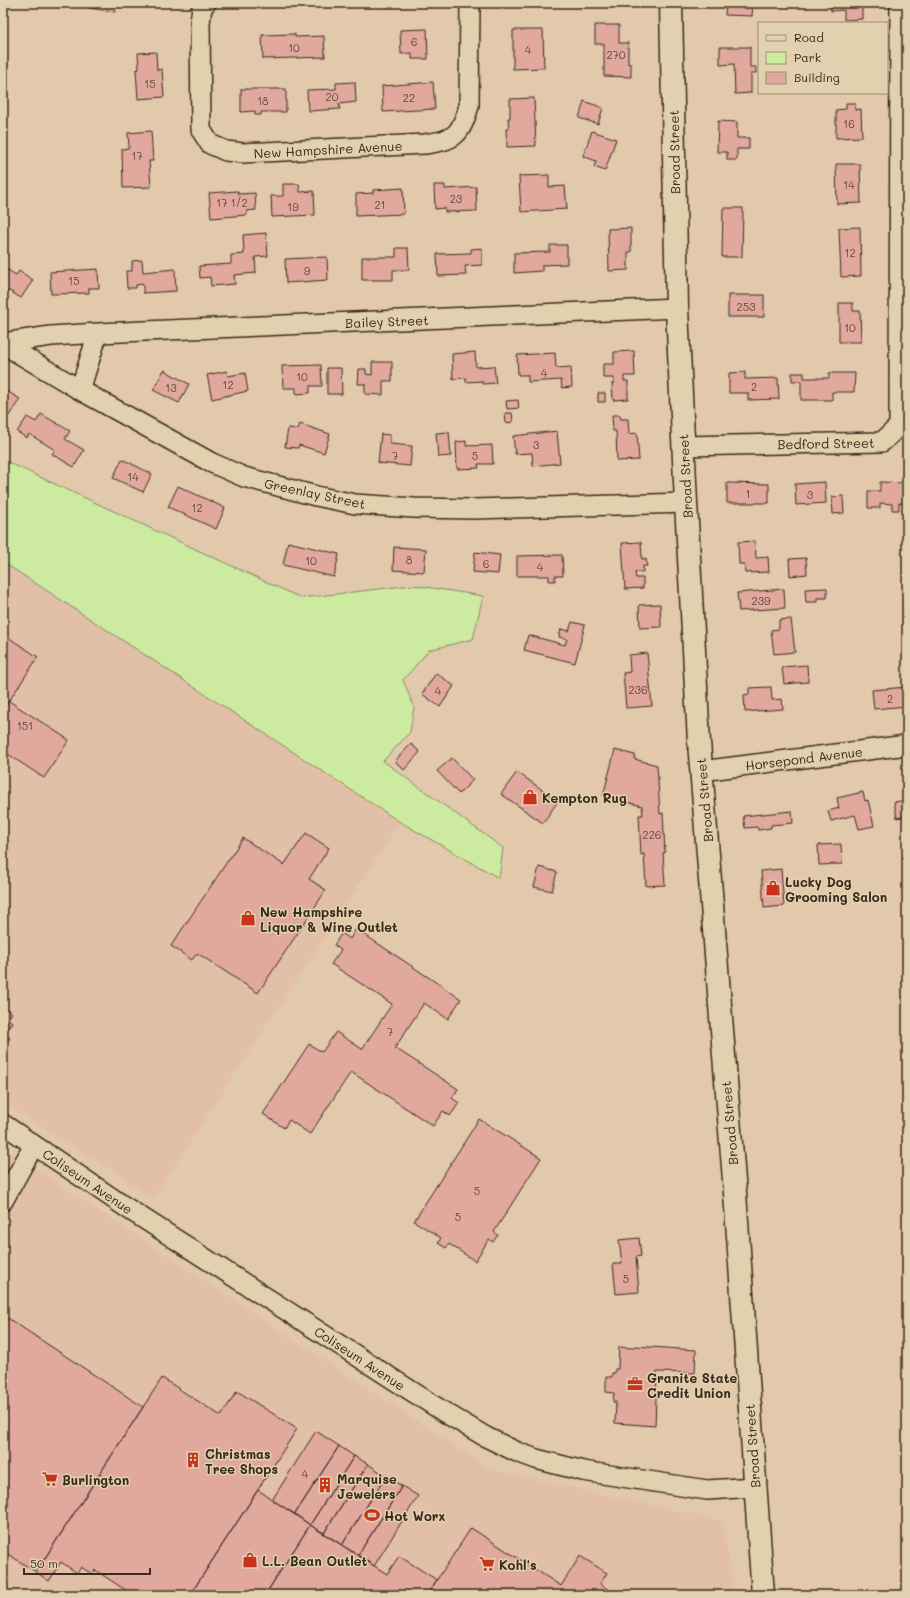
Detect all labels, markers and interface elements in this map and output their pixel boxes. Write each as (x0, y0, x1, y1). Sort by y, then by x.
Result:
legend (758, 22, 888, 94)
text: Road (794, 29, 824, 45)
house number: 6 (411, 34, 417, 49)
house number: 10 (288, 40, 300, 55)
house number: 4 (525, 42, 532, 57)
house number: 270 (606, 47, 626, 62)
text: Park (794, 49, 821, 65)
text: Building (794, 69, 840, 85)
house number: 15 (144, 76, 156, 91)
house number: 20 (326, 89, 339, 104)
house number: 22 (403, 90, 415, 105)
house number: 18 (257, 93, 269, 108)
street label: Broad Street (665, 109, 683, 194)
house number: 16 (843, 116, 855, 131)
street label: New Hampshire Avenue (253, 137, 403, 161)
house number: 17 (131, 148, 143, 163)
house number: 14 (843, 177, 855, 192)
house number: 23 (450, 191, 463, 206)
house number: 17 1/2 (216, 195, 248, 210)
house number: 21 (374, 197, 386, 212)
house number: 19 (287, 199, 299, 214)
house number: 12 (844, 245, 856, 260)
house number: 9 (304, 263, 311, 278)
house number: 15 (68, 273, 80, 288)
house number: 253 (737, 299, 756, 314)
street label: Bailey Street (345, 311, 429, 331)
house number: 10 (844, 320, 856, 335)
house number: 4 (541, 365, 548, 380)
house number: 10 (296, 369, 308, 384)
house number: 12 (222, 377, 234, 392)
house number: 2 (751, 379, 757, 394)
house number: 13 (165, 380, 177, 395)
street label: Broad Street (674, 433, 696, 518)
street label: Bedford Street (777, 434, 875, 452)
house number: 3 (533, 437, 540, 452)
house number: 7 (392, 448, 398, 463)
house number: 5 (472, 448, 478, 463)
house number: 14 (127, 469, 139, 484)
street label: Greenlay Street (263, 474, 367, 512)
house number: 1 (746, 486, 750, 501)
house number: 3 (807, 487, 814, 502)
house number: 12 (191, 500, 203, 515)
house number: 8 (406, 552, 413, 567)
house number: 10 (305, 553, 317, 568)
house number: 6 (483, 556, 489, 571)
house number: 4 (537, 559, 544, 574)
house number: 239 (751, 593, 771, 608)
house number: 236 (628, 682, 648, 697)
house number: 4 (435, 683, 442, 698)
house number: 2 (887, 691, 893, 706)
house number: 151 (17, 718, 33, 733)
street label: Horsepond Avenue (744, 742, 864, 774)
street label: Broad Street (692, 757, 716, 843)
shop icon: Kempton Rug (521, 788, 539, 806)
place label: Kempton Rug (542, 789, 627, 806)
house number: 226 (643, 827, 661, 842)
place label: Lucky Dog Grooming Salon (785, 873, 887, 905)
shop icon: Lucky Dog Grooming Salon (764, 879, 782, 897)
place label: New Hampshire Liquor & Wine Outlet (260, 903, 398, 935)
shop icon: New Hampshire Liquor & Wine Outlet (239, 909, 257, 927)
house number: 7 (387, 1024, 393, 1039)
street label: Broad Street (717, 1080, 741, 1166)
street label: Coliseum Avenue (40, 1145, 136, 1217)
house number: 5 (474, 1183, 480, 1198)
house number: 5 (455, 1209, 461, 1224)
house number: 5 (623, 1271, 629, 1286)
street label: Coliseum Avenue (311, 1322, 409, 1394)
place label: Granite State Credit Union (647, 1369, 737, 1401)
office icon: Granite State Credit Union (626, 1375, 644, 1393)
street label: Broad Street (741, 1403, 763, 1489)
place label: Christmas Tree Shops (205, 1445, 278, 1477)
building icon: Christmas Tree Shops (184, 1451, 202, 1469)
house number: 4 (302, 1466, 309, 1481)
supermarket icon: Burlington (41, 1470, 59, 1488)
place label: Marquise Jewelers (337, 1470, 397, 1502)
place label: Burlington (62, 1471, 129, 1488)
building icon: Marquise Jewelers (316, 1476, 334, 1494)
sports icon: Hot Worx (363, 1506, 381, 1524)
place label: Hot Worx (384, 1507, 446, 1524)
scale bar (24, 1550, 150, 1576)
shop icon: L.L. Bean Outlet (241, 1551, 259, 1569)
place label: L.L. Bean Outlet (262, 1552, 367, 1569)
text: 50 m (30, 1555, 58, 1571)
supermarket icon: Kohl's (478, 1555, 496, 1573)
place label: Kohl's (499, 1556, 537, 1573)

